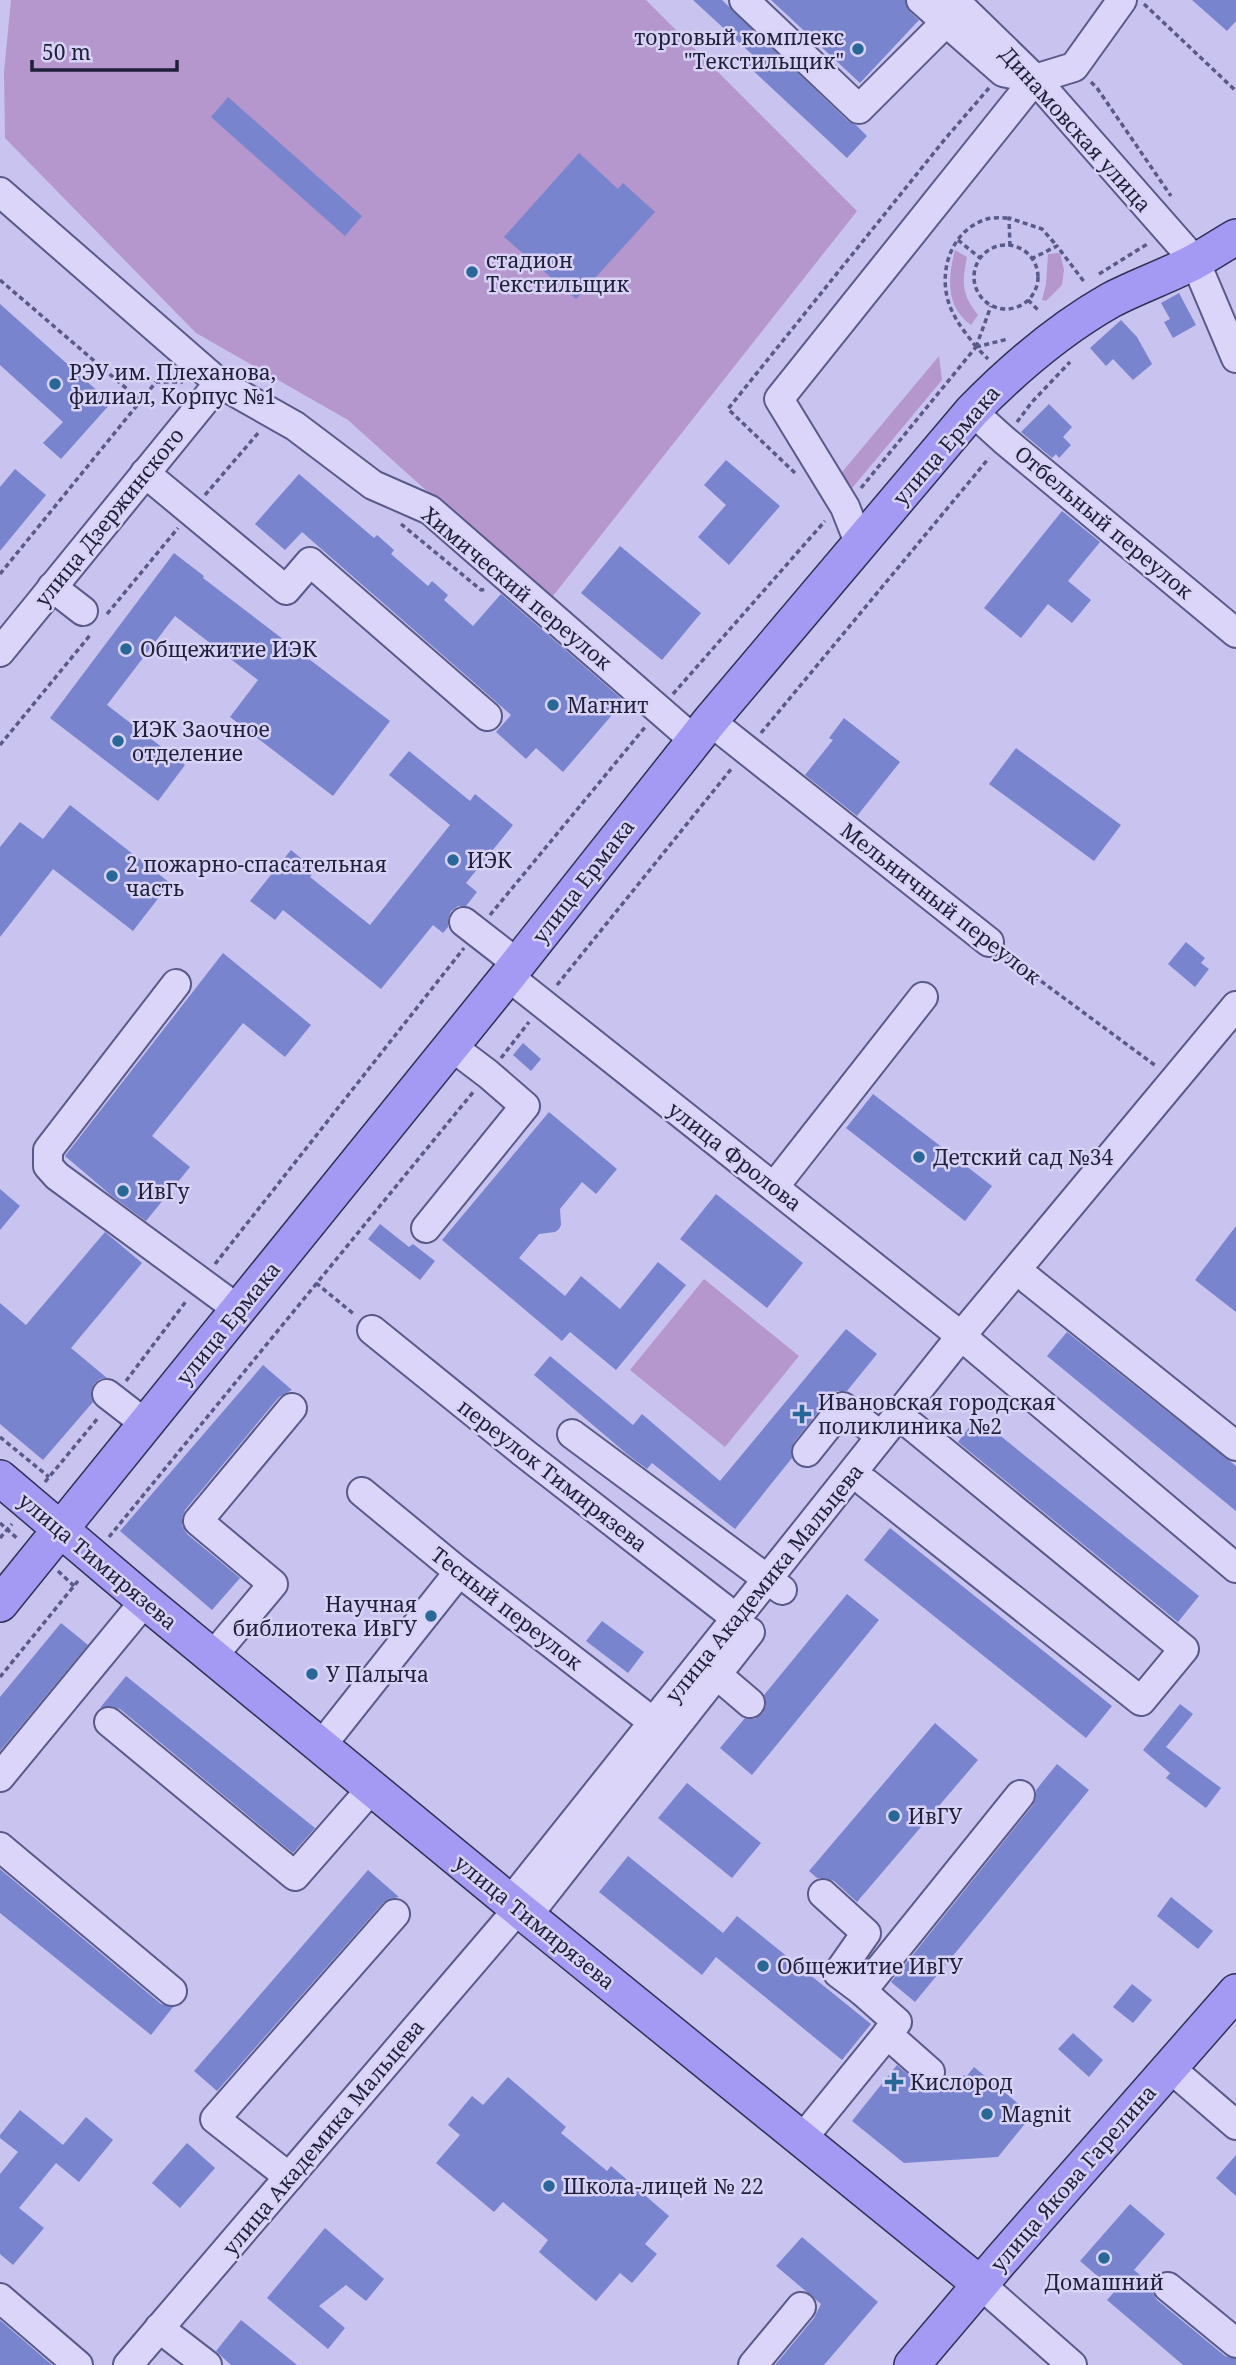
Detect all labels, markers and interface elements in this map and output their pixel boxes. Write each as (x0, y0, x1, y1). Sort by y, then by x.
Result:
place label: торговый комплекс "Текстильщик" (634, 23, 844, 75)
scale bar (32, 28, 177, 72)
text: 50 m (42, 38, 91, 66)
street label: Динамовская улица (994, 40, 1158, 218)
marker: торговый комплекс "Текстильщик" (850, 41, 866, 57)
place label: стадион Текстильщик (486, 246, 629, 298)
marker: стадион Текстильщик (464, 264, 480, 280)
place label: РЭУ им. Плеханова, филиал, Корпус №1 (69, 358, 276, 410)
marker: РЭУ им. Плеханова, филиал, Корпус №1 (47, 376, 63, 392)
street label: улица Ермака (886, 379, 1006, 511)
street label: улица Дзержинского (28, 422, 190, 612)
street label: Отбельный переулок (1009, 439, 1199, 605)
street label: Химический переулок (416, 500, 618, 676)
place label: Общежитие ИЭК (140, 635, 317, 663)
marker: Общежитие ИЭК (118, 641, 134, 657)
place label: Магнит (567, 691, 648, 719)
marker: Магнит (545, 697, 561, 713)
place label: ИЭК Заочное отделение (132, 715, 270, 767)
marker: ИЭК Заочное отделение (110, 733, 126, 749)
street label: улица Ермака (526, 813, 640, 949)
street label: Мельничный переулок (835, 816, 1047, 990)
place label: ИЭК (467, 846, 512, 874)
place label: 2 пожарно-спасательная часть (126, 850, 387, 902)
marker: ИЭК (445, 852, 461, 868)
marker: 2 пожарно-спасательная часть (104, 868, 120, 884)
street label: улица Фролова (662, 1095, 808, 1217)
place label: Детский сад №34 (933, 1143, 1114, 1171)
marker: Детский сад №34 (911, 1149, 927, 1165)
place label: ИвГу (137, 1177, 189, 1205)
marker: ИвГу (115, 1183, 131, 1199)
street label: улица Ермака (170, 1256, 286, 1390)
place label: Ивановская городская поликлиника №2 (818, 1388, 1056, 1440)
street label: переулок Тимирязева (452, 1392, 654, 1558)
marker: Ивановская городская поликлиника №2 (792, 1404, 812, 1424)
street label: улица Академика Мальцева (659, 1458, 869, 1708)
street label: улица Тимирязева (13, 1486, 183, 1636)
street label: Тесный переулок (426, 1540, 589, 1676)
place label: Научная библиотека ИвГУ (233, 1590, 417, 1642)
marker: Научная библиотека ИвГУ (423, 1608, 439, 1624)
place label: У Палыча (326, 1660, 429, 1688)
marker: У Палыча (304, 1666, 320, 1682)
place label: ИвГУ (908, 1802, 962, 1830)
marker: ИвГУ (886, 1808, 902, 1824)
street label: улица Тимирязева (449, 1848, 621, 1996)
place label: Общежитие ИвГУ (777, 1952, 963, 1980)
marker: Общежитие ИвГУ (755, 1958, 771, 1974)
street label: улица Академика Мальцева (216, 2013, 430, 2261)
place label: Кислород (910, 2068, 1013, 2096)
marker: Кислород (884, 2072, 904, 2092)
street label: улица Якова Гарелина (984, 2079, 1162, 2277)
place label: Magnit (1001, 2100, 1071, 2128)
marker: Magnit (979, 2106, 995, 2122)
place label: Школа-лицей № 22 (563, 2172, 764, 2200)
marker: Школа-лицей № 22 (541, 2178, 557, 2194)
marker: Домашний (1096, 2250, 1112, 2266)
place label: Домашний (1044, 2268, 1164, 2296)

